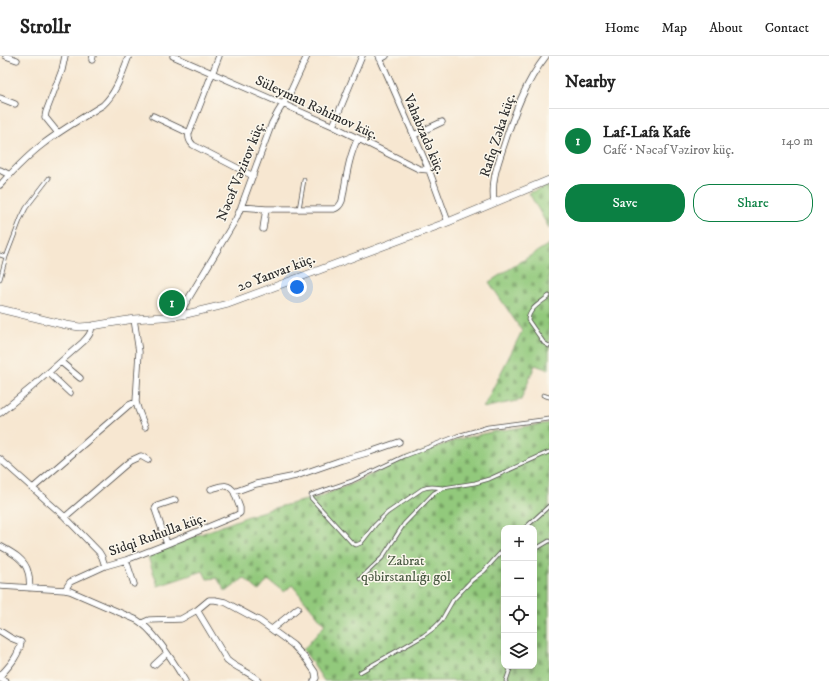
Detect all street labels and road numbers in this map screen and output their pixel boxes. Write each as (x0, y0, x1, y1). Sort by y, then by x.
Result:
street label: Süleyman Rəhimov küç. (252, 72, 381, 144)
street label: Vahabzadə küç. (399, 91, 449, 177)
street label: Rafiq Zəka küç. (476, 91, 520, 180)
street label: Nəcəf Vəzirov küç. (213, 119, 269, 224)
street label: 20 Yanvar küç. (235, 250, 318, 296)
street label: Sidqi Ruhulla küç. (106, 509, 208, 561)

